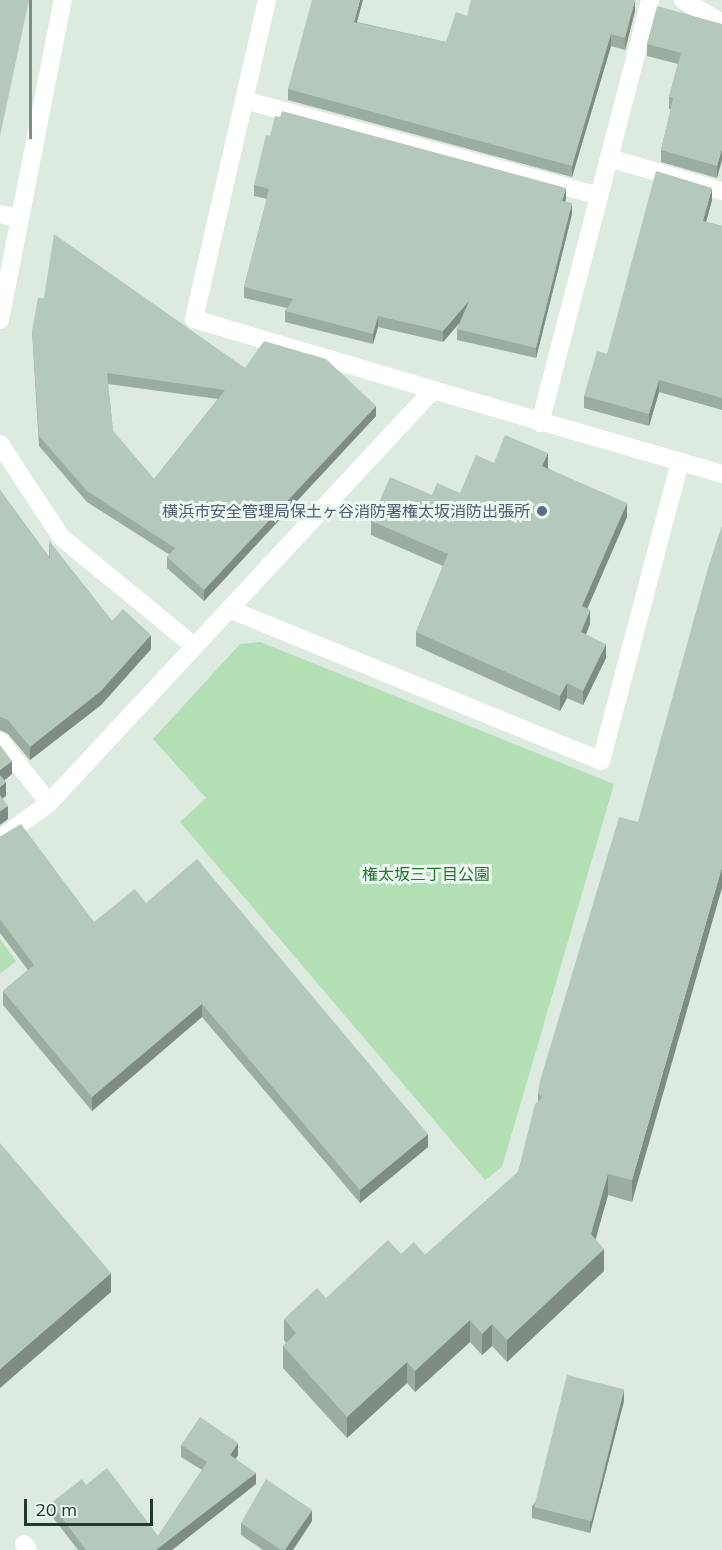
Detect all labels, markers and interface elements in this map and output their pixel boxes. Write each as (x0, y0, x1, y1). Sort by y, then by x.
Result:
place label: 横浜市安全管理局保土ヶ谷消防署権太坂消防出張所 (162, 501, 530, 521)
marker: 横浜市安全管理局保土ヶ谷消防署権太坂消防出張所 (535, 504, 549, 518)
park label: 権太坂三丁目公園 (362, 864, 490, 884)
scale bar (27, 1487, 156, 1525)
text: 20 m (35, 1498, 77, 1521)

